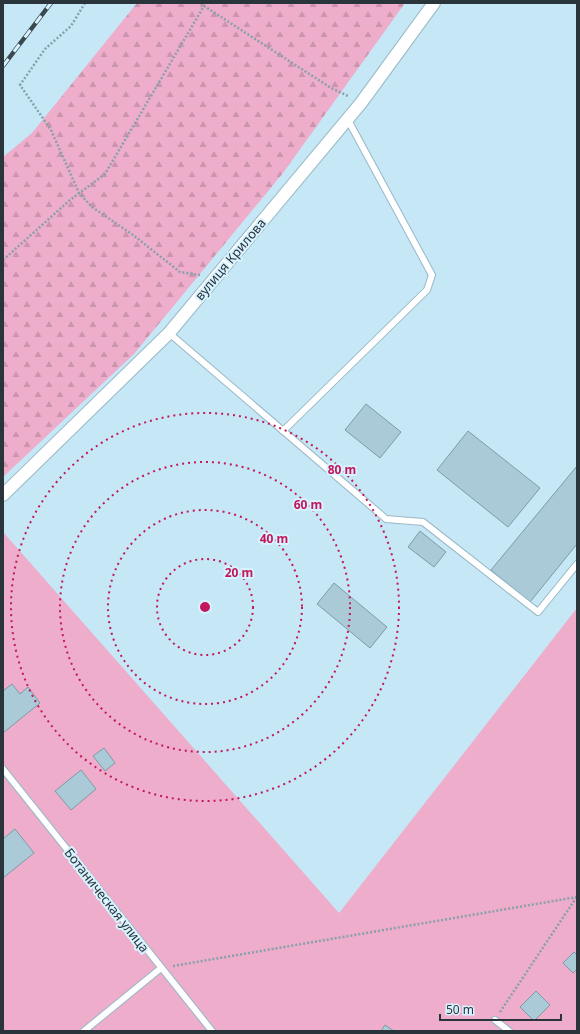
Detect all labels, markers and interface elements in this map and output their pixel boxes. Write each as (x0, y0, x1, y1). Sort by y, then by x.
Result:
street label: вулиця Крилова (190, 214, 270, 304)
text: 80 m (328, 461, 356, 478)
text: 60 m (294, 496, 322, 513)
text: 40 m (260, 530, 288, 547)
text: 20 m (225, 564, 253, 581)
centre of rings (198, 600, 212, 614)
street label: Ботаническая улица (61, 844, 153, 956)
scale bar (440, 996, 561, 1022)
text: 50 m (446, 1001, 474, 1018)

